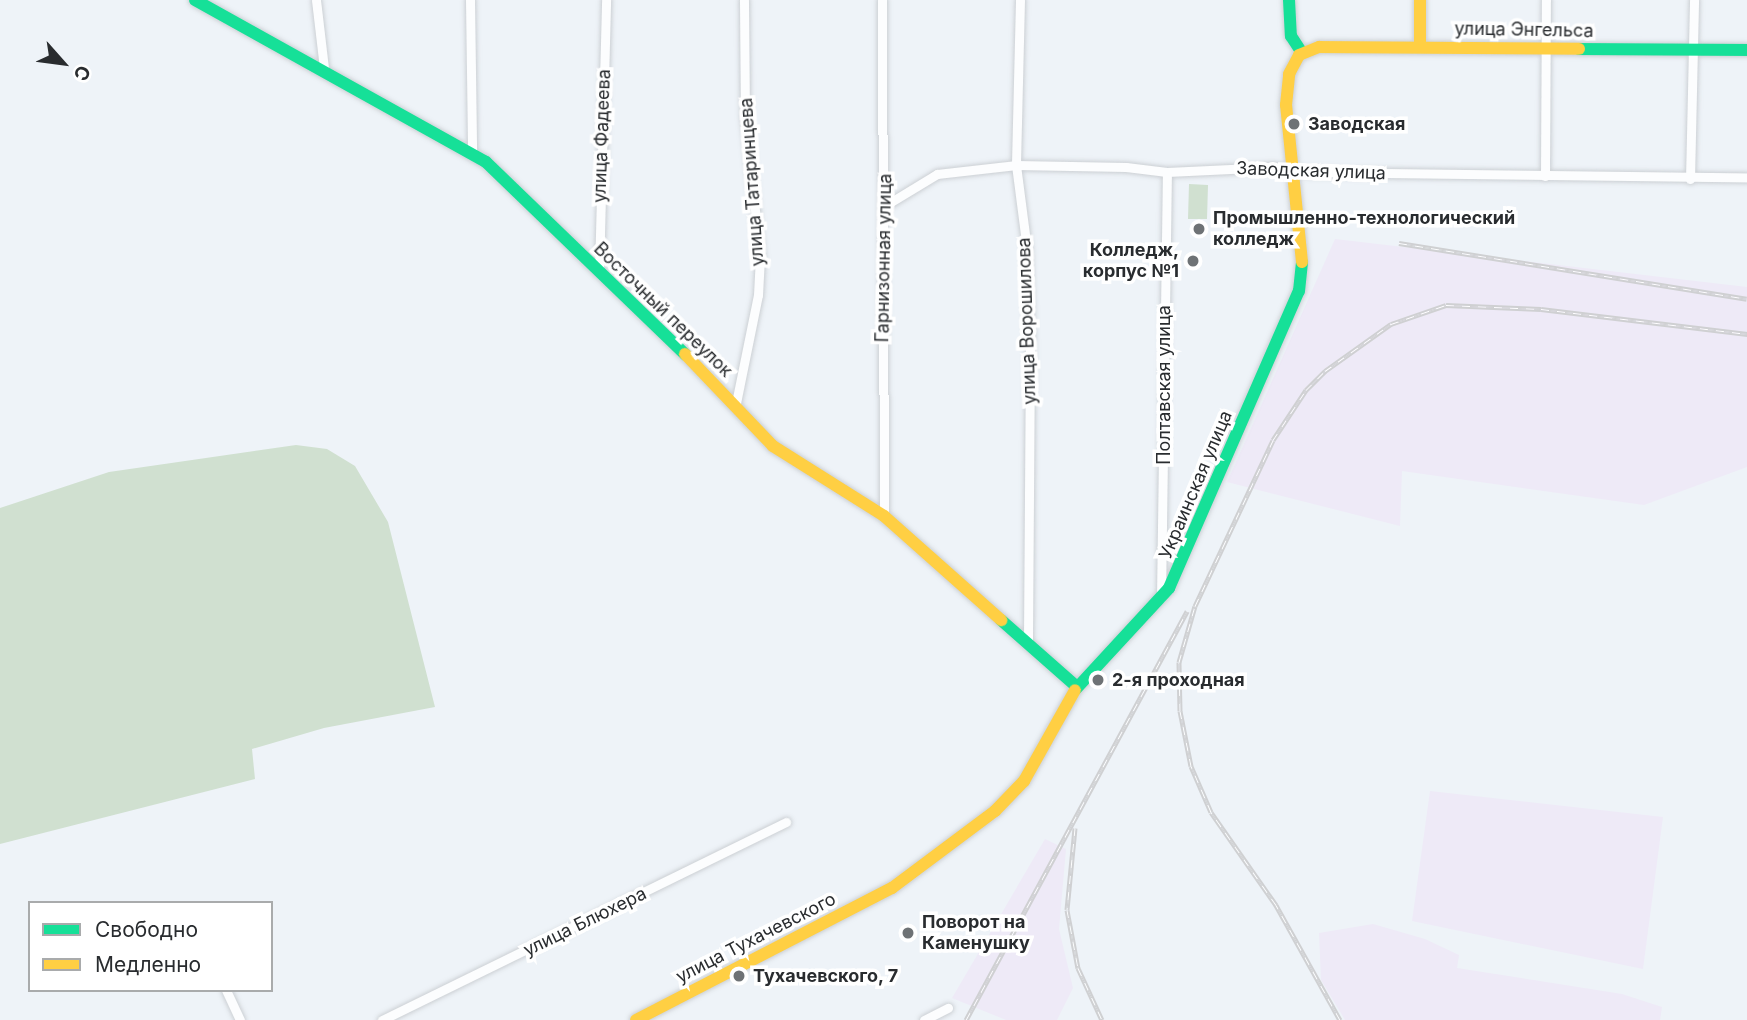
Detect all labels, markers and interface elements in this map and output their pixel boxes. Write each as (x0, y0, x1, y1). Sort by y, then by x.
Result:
street label: улица Энгельса (1454, 18, 1594, 42)
north arrow (28, 28, 98, 98)
text: С (69, 61, 95, 85)
street label: улица Фадеева (589, 69, 615, 203)
street label: улица Татаринцева (735, 97, 769, 267)
place label: Заводская (1308, 113, 1405, 135)
marker: Заводская (1286, 116, 1302, 132)
street label: Заводская улица (1236, 158, 1386, 184)
street label: Гарнизонная улица (872, 173, 896, 343)
place label: Промышленно-технологический колледж (1213, 208, 1515, 250)
marker: Промышленно-технологический колледж (1191, 221, 1207, 237)
street label: улица Ворошилова (1013, 237, 1041, 405)
street label: Восточный переулок (589, 238, 737, 382)
place label: Колледж, корпус №1 (1083, 240, 1179, 282)
marker: Колледж, корпус №1 (1185, 253, 1201, 269)
street label: Полтавская улица (1153, 305, 1175, 465)
street label: Украинская улица (1155, 407, 1237, 563)
place label: 2-я проходная (1112, 669, 1245, 691)
marker: 2-я проходная (1090, 672, 1106, 688)
street label: улица Блюхера (520, 883, 650, 961)
street label: улица Тухачевского (672, 888, 840, 988)
legend (28, 901, 273, 992)
place label: Поворот на Каменушку (922, 912, 1030, 954)
text: Свободно (95, 917, 198, 942)
marker: Поворот на Каменушку (900, 925, 916, 941)
text: Медленно (95, 952, 201, 977)
place label: Тухачевского, 7 (753, 965, 899, 987)
marker: Тухачевского, 7 (731, 968, 747, 984)

